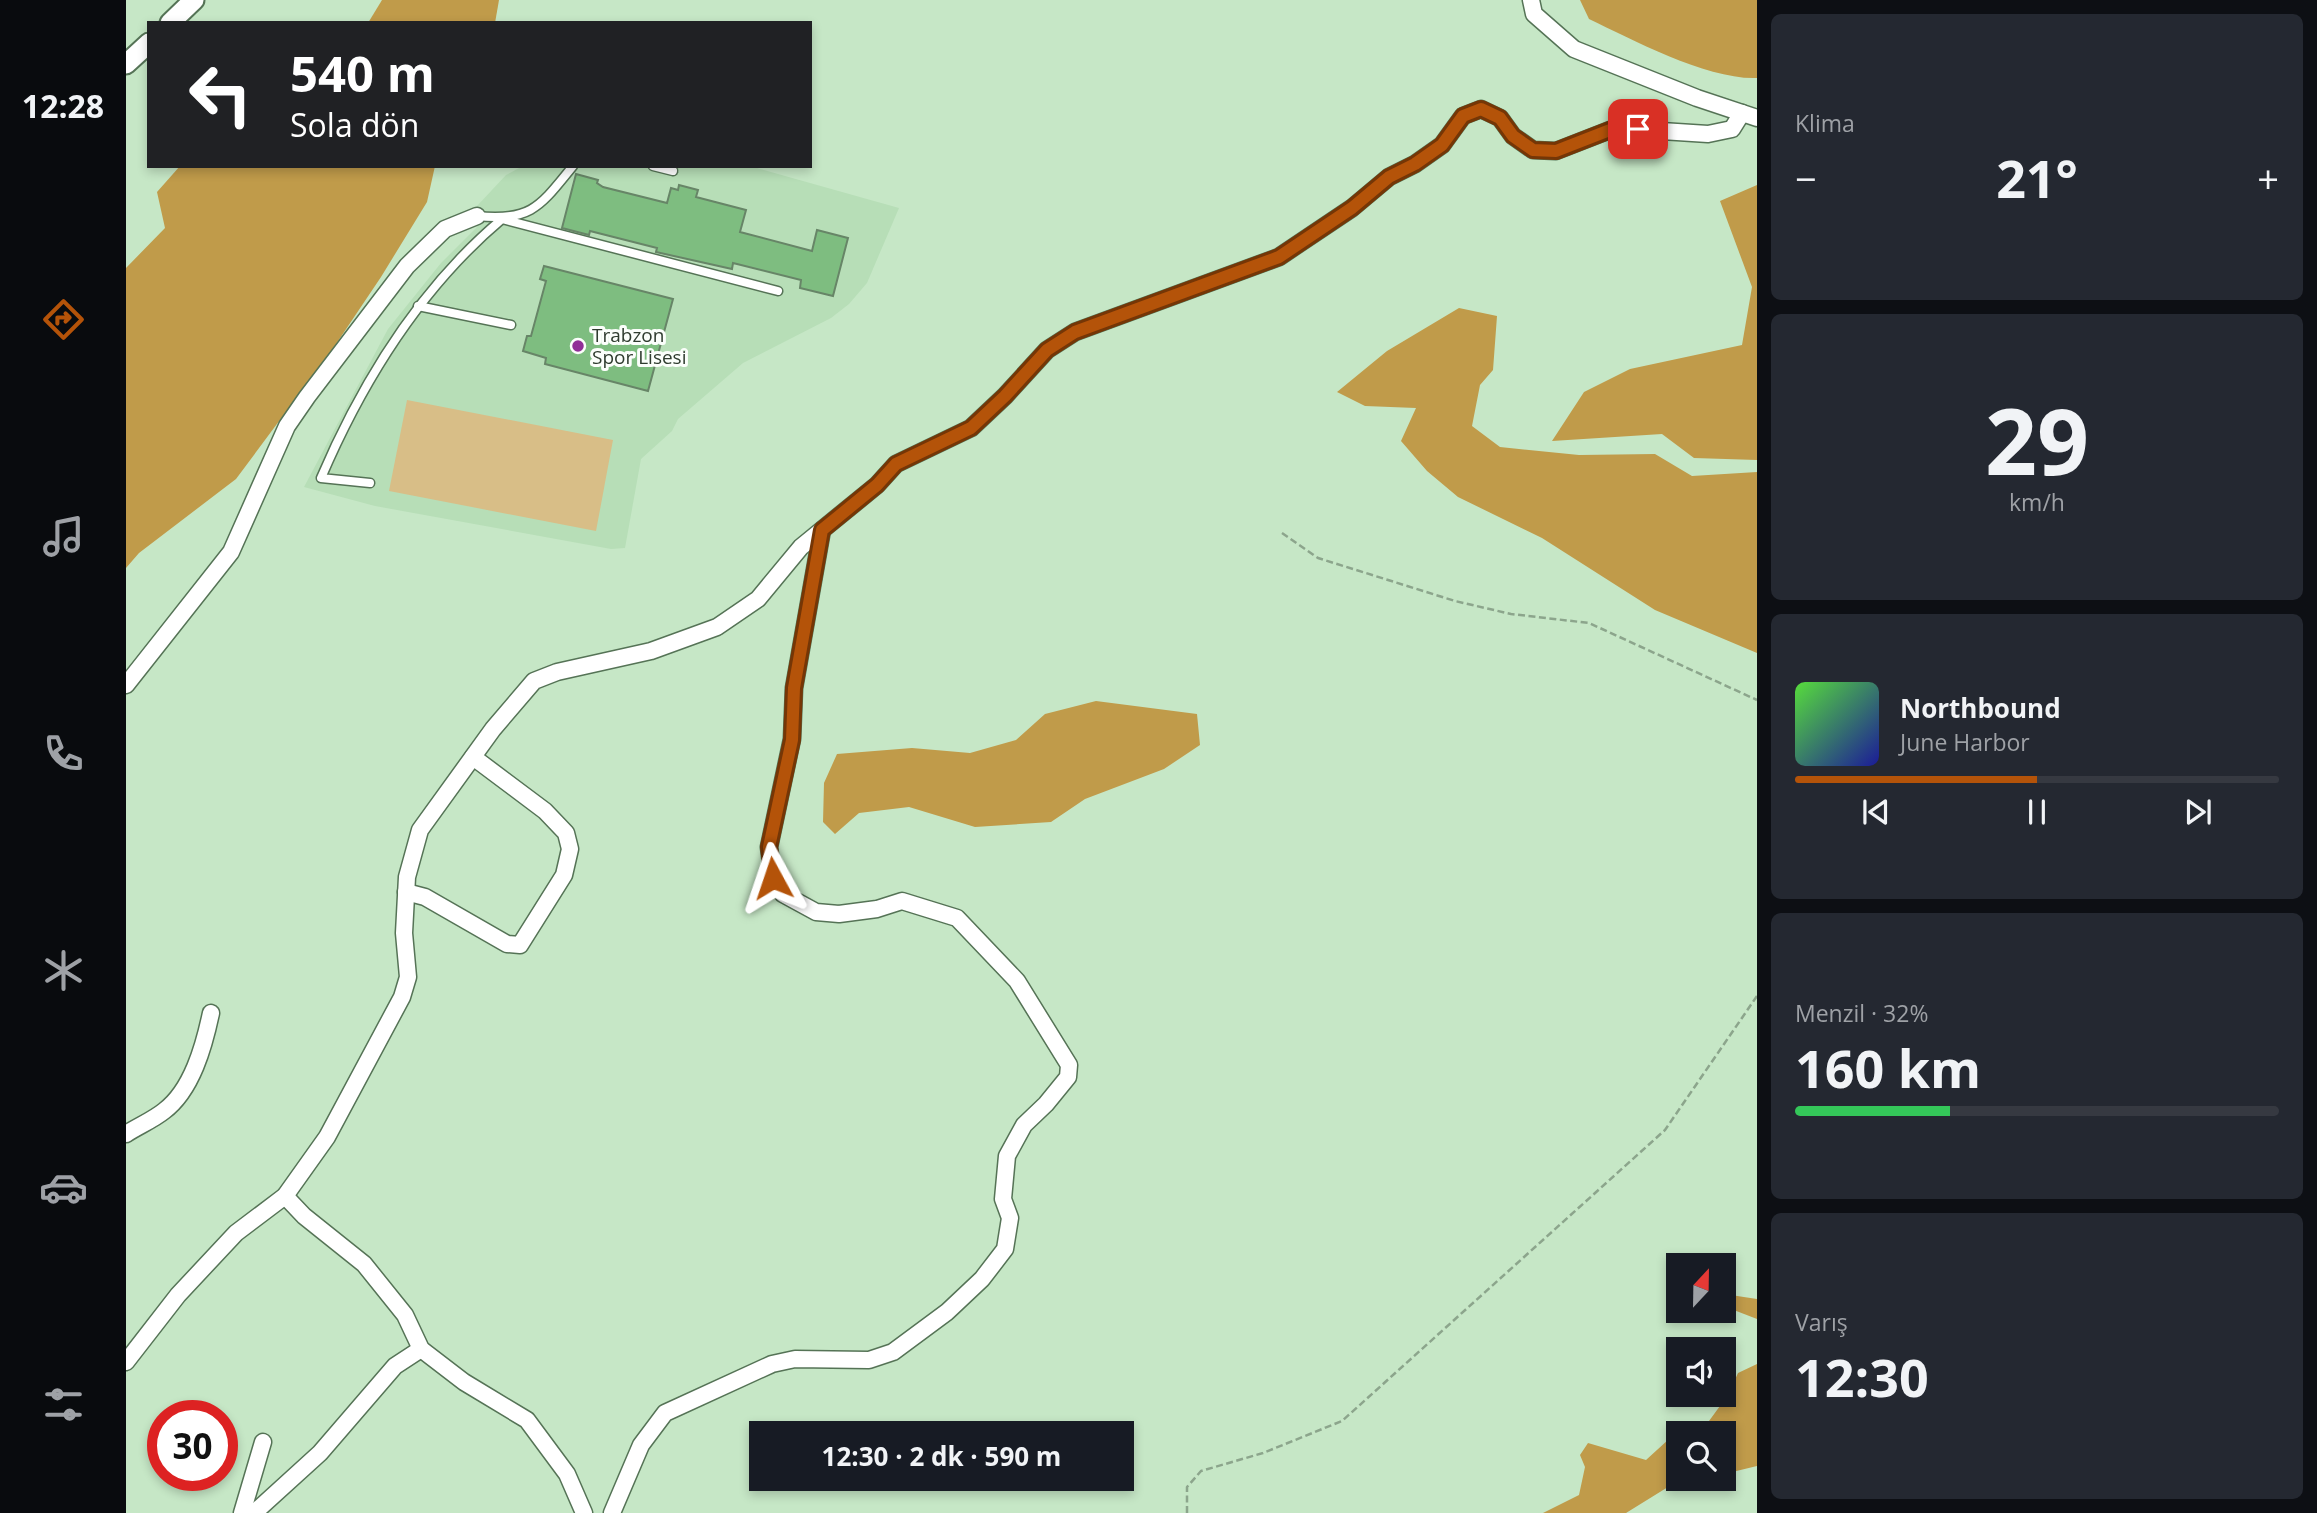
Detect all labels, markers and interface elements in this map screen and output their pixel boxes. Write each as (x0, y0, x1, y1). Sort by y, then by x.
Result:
text: 540 m (290, 40, 435, 106)
icon: left (175, 49, 266, 140)
text: 12:28 (22, 84, 104, 127)
pin (1608, 99, 1668, 159)
text: Sola dön (290, 103, 419, 146)
text: Klima (1795, 107, 1855, 139)
icon: arrive (1619, 110, 1657, 148)
text: 21° (1996, 142, 2078, 213)
text: − (1795, 152, 1817, 204)
text: + (2257, 152, 2279, 204)
icon: directions (39, 295, 88, 344)
place label: Trabzon Spor Lisesi (592, 322, 686, 370)
marker: Trabzon Spor Lisesi (570, 338, 586, 354)
text: 29 (1985, 378, 2089, 502)
text: km/h (2009, 486, 2065, 518)
icon: music (39, 512, 88, 561)
text: Northbound (1900, 690, 2061, 726)
text: June Harbor (1900, 726, 2030, 758)
icon: phone (39, 729, 88, 778)
icon: previous (1857, 793, 1895, 831)
icon: pause (2018, 793, 2056, 831)
icon: next (2179, 793, 2217, 831)
position arrow (736, 841, 810, 915)
icon: climate (39, 946, 88, 995)
text: Menzil · 32% (1795, 997, 1928, 1029)
text: 160 km (1795, 1032, 1981, 1103)
icon: car (39, 1163, 88, 1212)
north arrow (1666, 1253, 1736, 1323)
map controls (1666, 1253, 1736, 1491)
text: Varış (1795, 1306, 1848, 1338)
button: sound (1666, 1337, 1736, 1407)
text: 12:30 (1795, 1341, 1929, 1412)
icon: filters (39, 1380, 88, 1429)
speed limit sign: 30 (147, 1400, 238, 1491)
button: search (1666, 1421, 1736, 1491)
text: 12:30 · 2 dk · 590 m (822, 1438, 1061, 1474)

